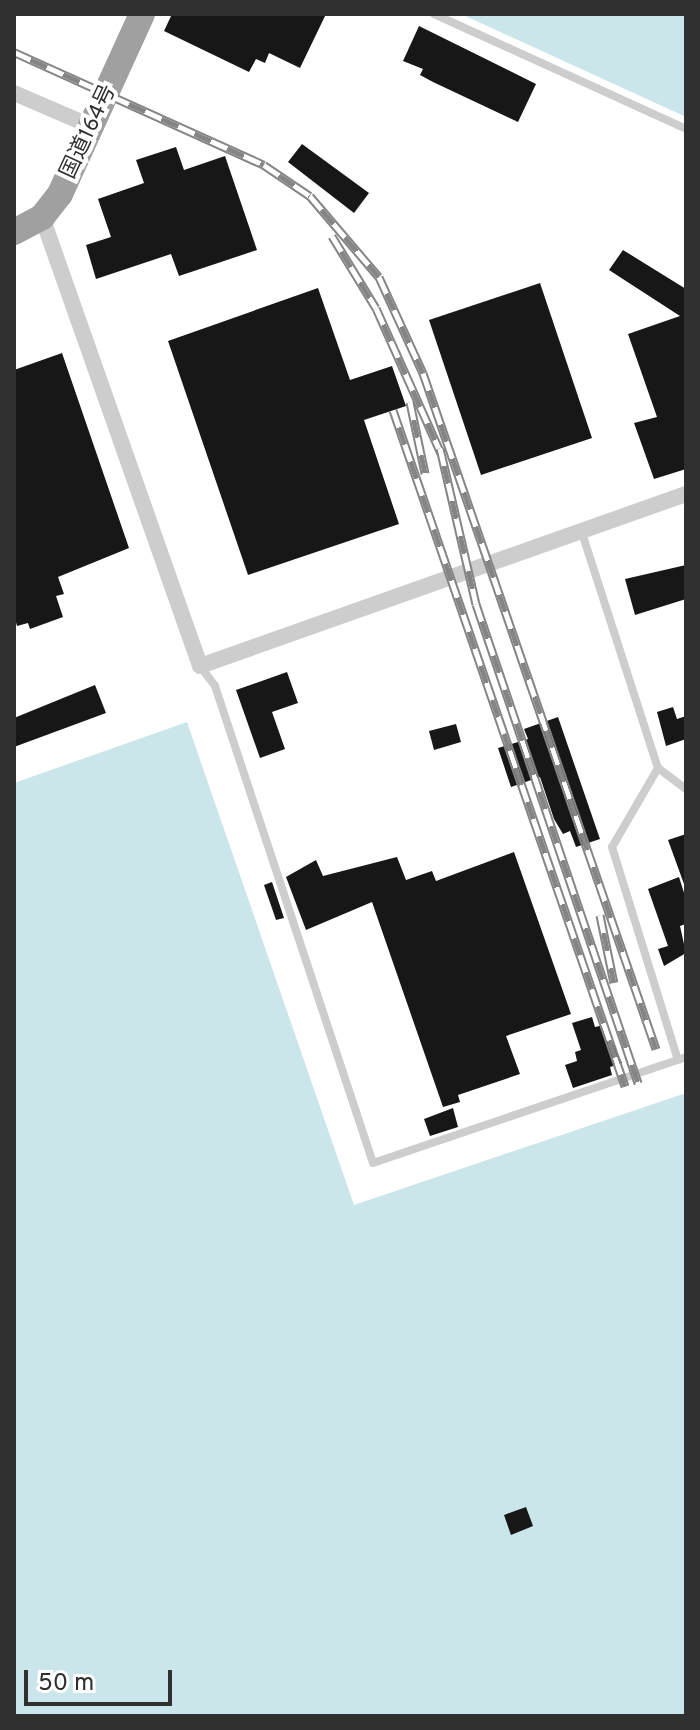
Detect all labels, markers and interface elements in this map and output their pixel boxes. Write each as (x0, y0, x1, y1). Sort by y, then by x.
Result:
street label: 国道164号 (56, 81, 122, 183)
scale bar (28, 1654, 176, 1704)
text: 50 m (38, 1669, 94, 1699)

